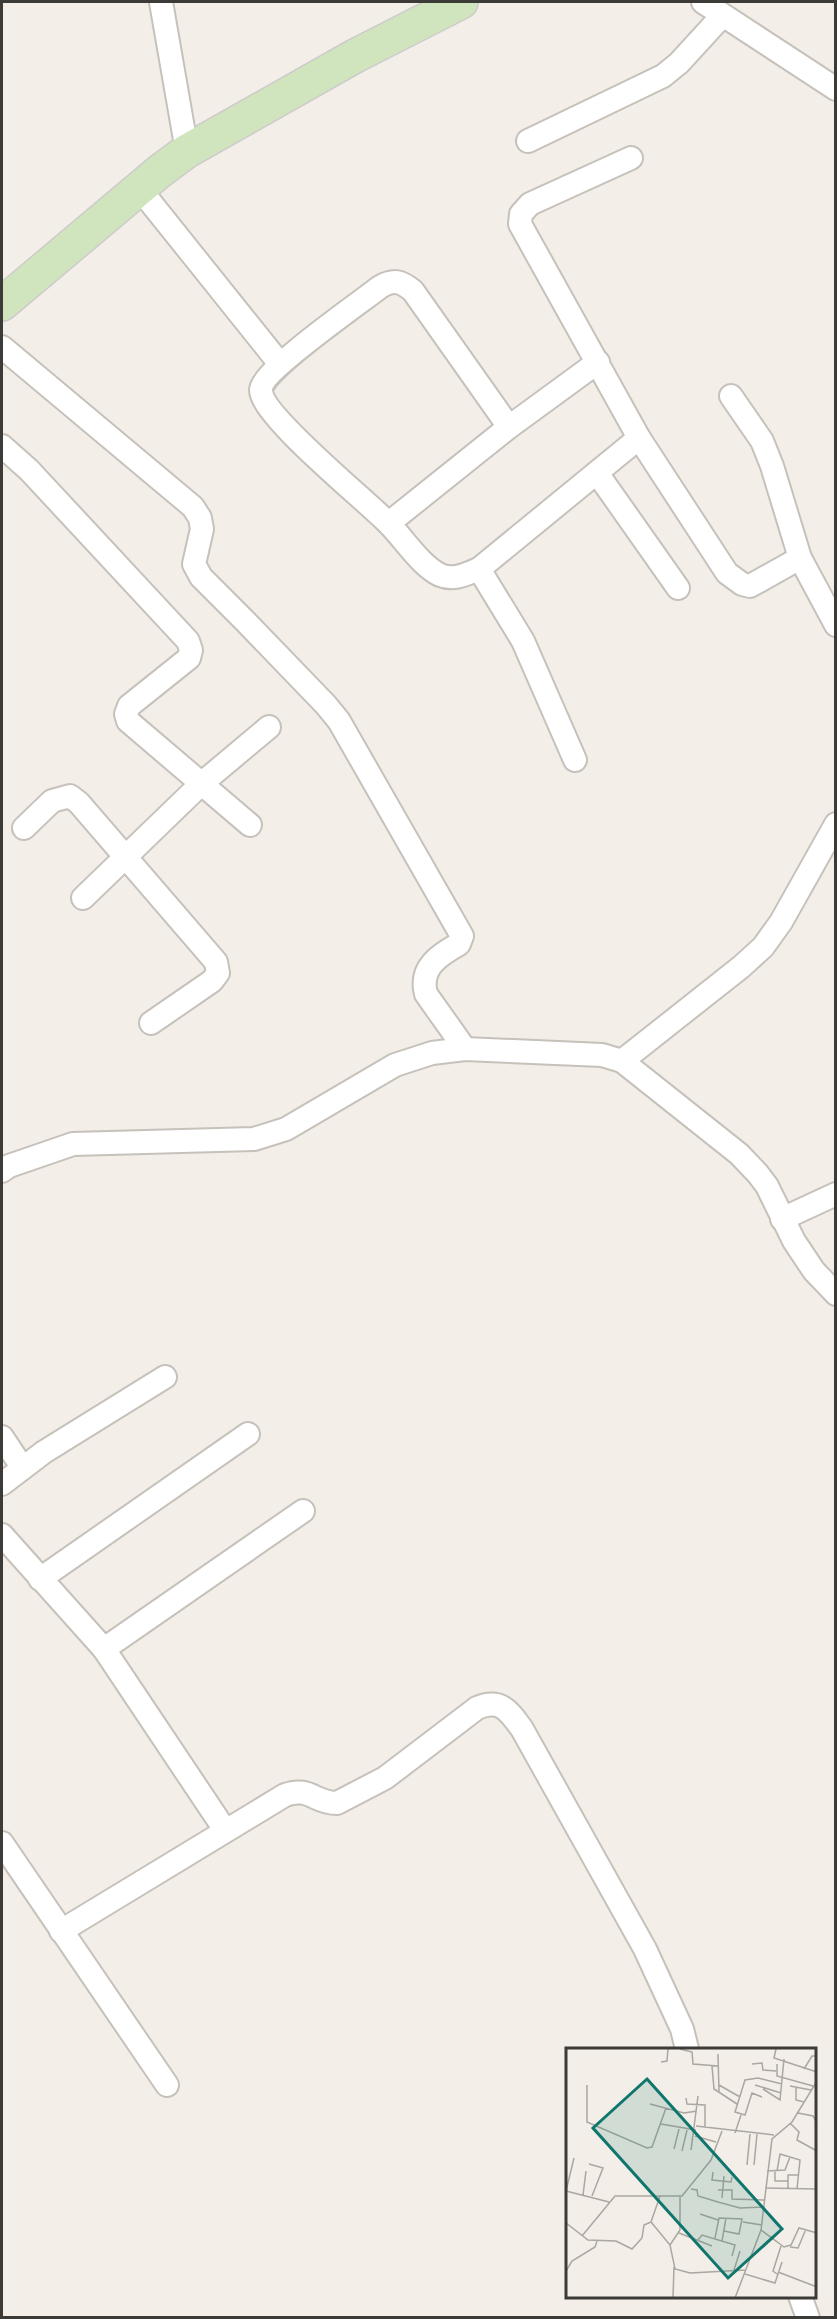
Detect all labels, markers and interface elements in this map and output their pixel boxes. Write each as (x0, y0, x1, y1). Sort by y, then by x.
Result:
inset map (566, 2048, 816, 2298)

